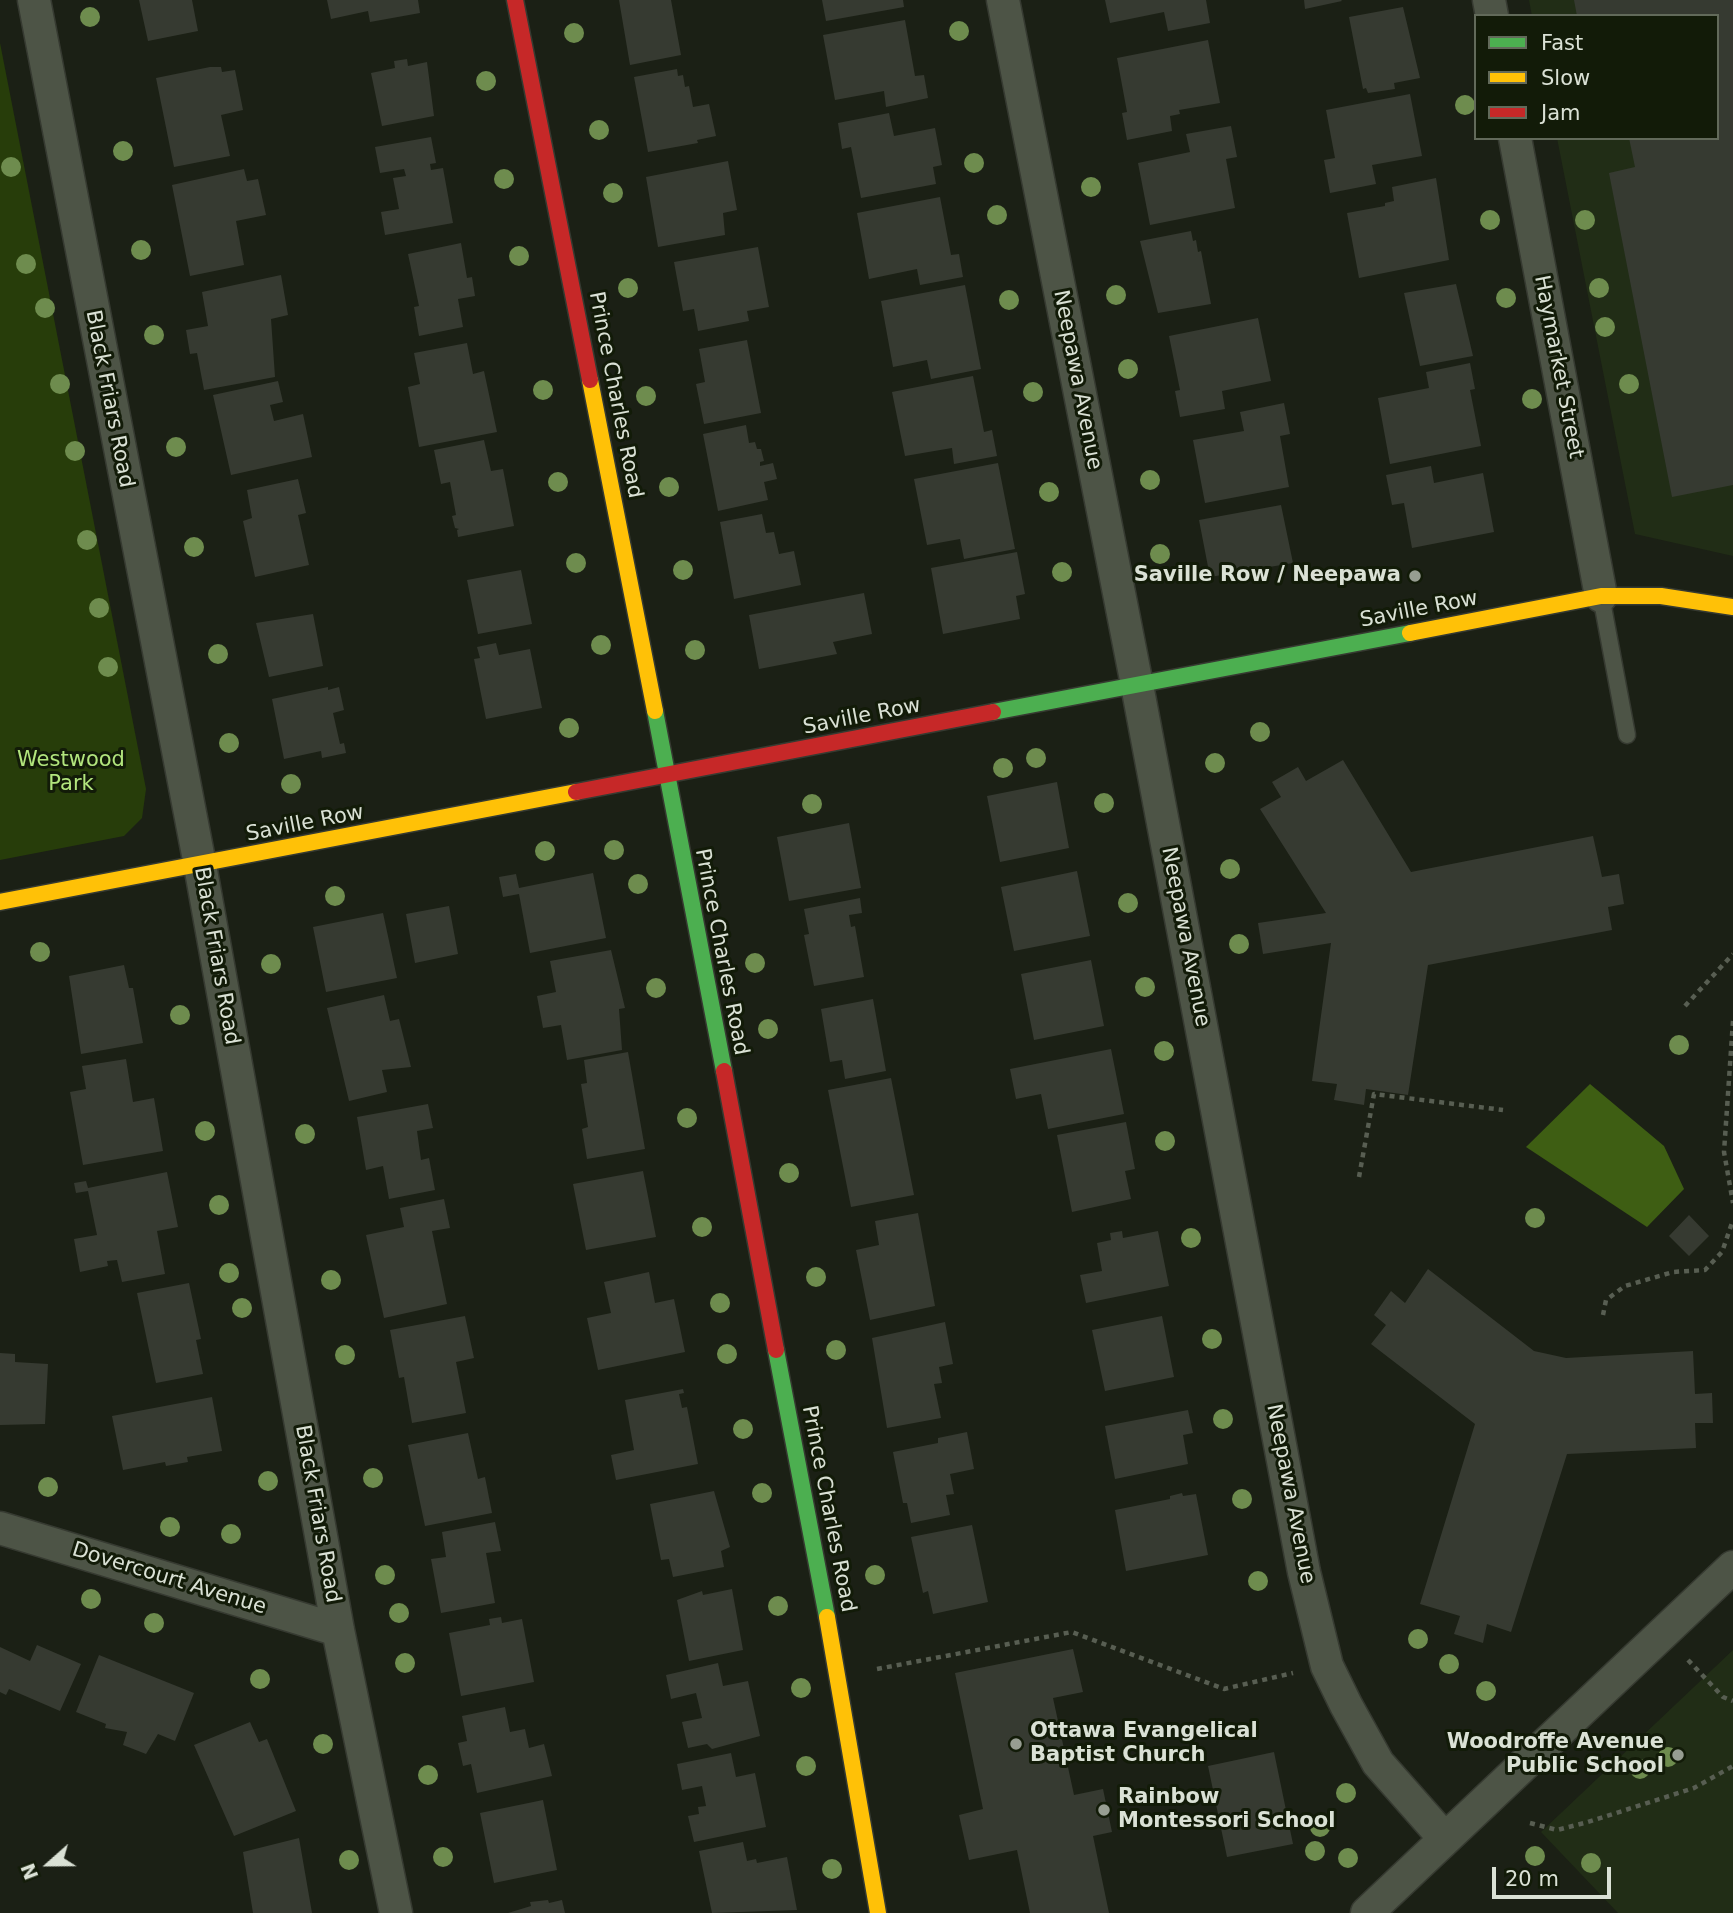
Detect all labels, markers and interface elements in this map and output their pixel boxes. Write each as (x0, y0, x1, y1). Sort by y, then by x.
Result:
legend (1474, 14, 1719, 140)
text: Fast (1541, 31, 1583, 55)
text: Slow (1541, 66, 1590, 90)
text: Jam (1541, 101, 1581, 125)
street label: Haymarket Street (1528, 273, 1588, 461)
street label: Neepawa Avenue (1047, 288, 1107, 472)
street label: Prince Charles Road (583, 290, 647, 500)
street label: Black Friars Road (79, 308, 139, 490)
place label: Saville Row / Neepawa (1134, 563, 1401, 589)
marker: Saville Row / Neepawa (1407, 568, 1423, 584)
street label: Saville Row (1358, 586, 1480, 634)
street label: Saville Row (801, 693, 923, 741)
park label: Westwood Park (17, 748, 125, 798)
street label: Saville Row (244, 800, 366, 848)
street label: Neepawa Avenue (1155, 845, 1215, 1029)
street label: Prince Charles Road (689, 847, 753, 1057)
street label: Black Friars Road (188, 865, 244, 1047)
street label: Neepawa Avenue (1260, 1402, 1320, 1586)
street label: Prince Charles Road (796, 1404, 860, 1614)
street label: Black Friars Road (289, 1423, 345, 1605)
street label: Dovercourt Avenue (69, 1537, 269, 1621)
place label: Ottawa Evangelical Baptist Church (1030, 1719, 1258, 1769)
place label: Woodroffe Avenue Public School (1447, 1730, 1664, 1780)
marker: Ottawa Evangelical Baptist Church (1008, 1736, 1024, 1752)
marker: Woodroffe Avenue Public School (1670, 1747, 1686, 1763)
place label: Rainbow Montessori School (1118, 1785, 1335, 1835)
marker: Rainbow Montessori School (1096, 1802, 1112, 1818)
north arrow (14, 1829, 84, 1899)
scale bar (1495, 1854, 1614, 1898)
text: N (16, 1860, 43, 1883)
text: 20 m (1505, 1867, 1559, 1891)

